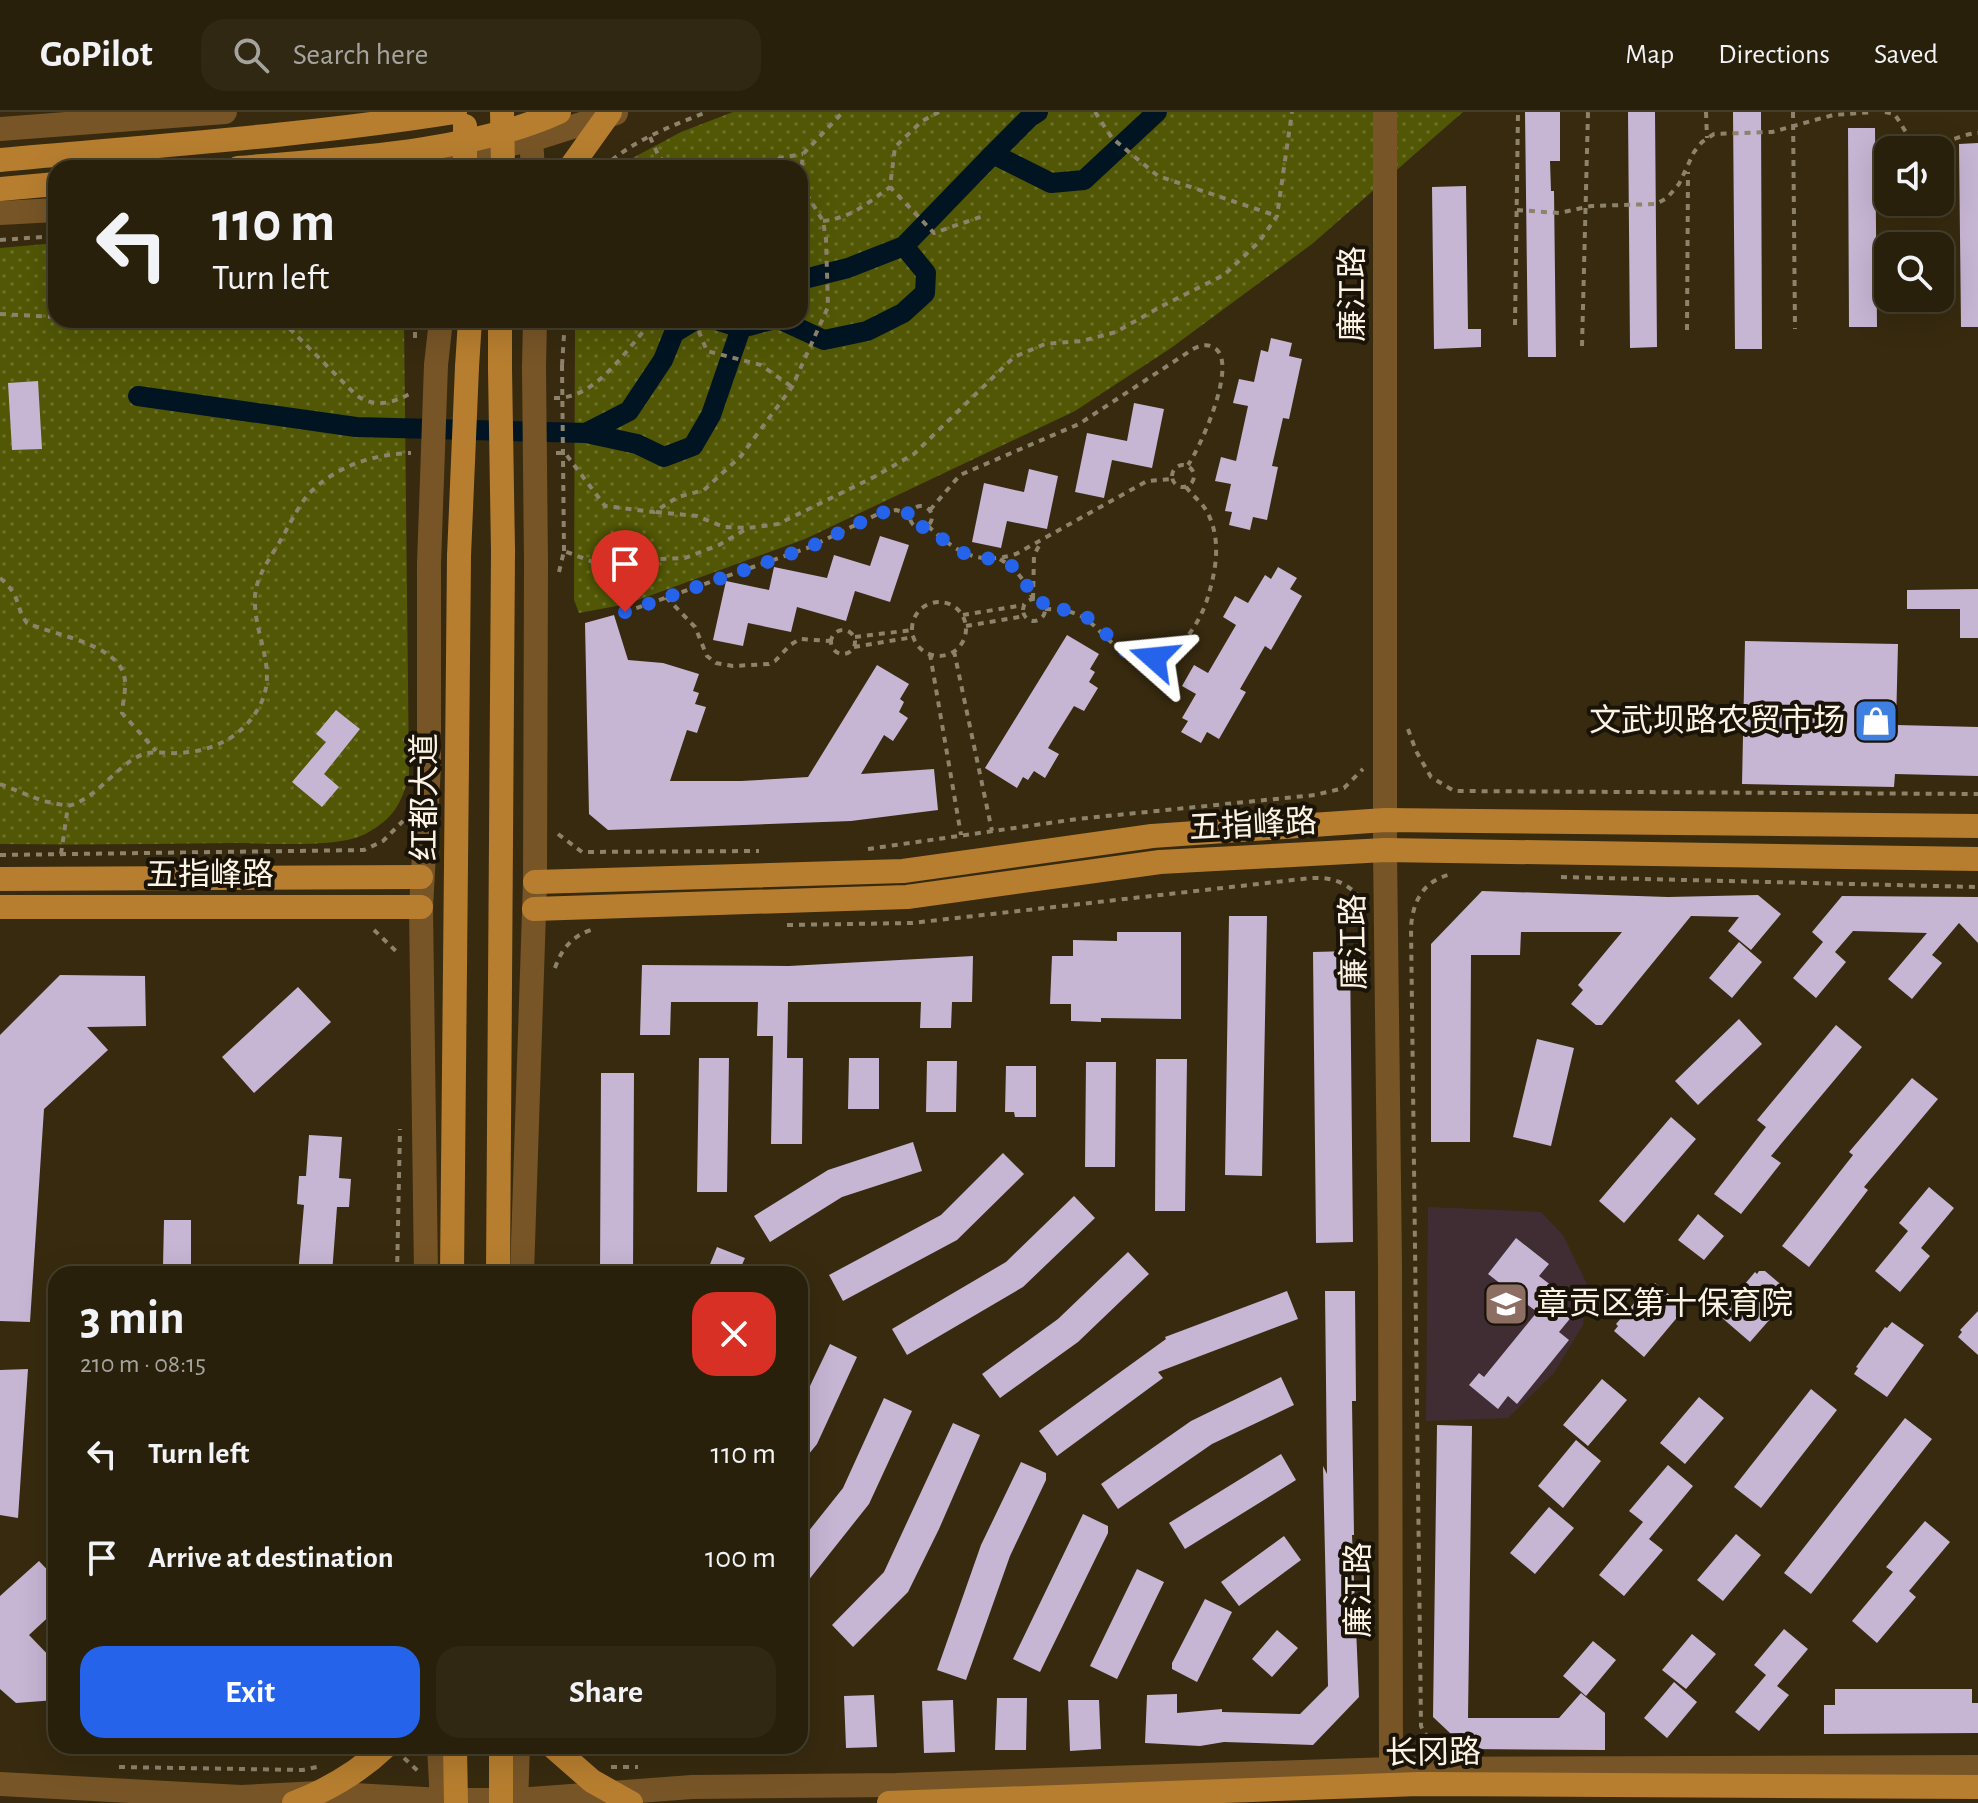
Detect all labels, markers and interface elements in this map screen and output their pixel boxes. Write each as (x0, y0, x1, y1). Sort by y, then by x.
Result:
search box (201, 19, 761, 91)
icon: search (229, 33, 273, 77)
text: GoPilot (40, 36, 153, 74)
text: Search here (293, 40, 428, 70)
text: Map (1625, 41, 1674, 69)
text: Directions (1718, 41, 1830, 69)
text: Saved (1874, 41, 1938, 69)
map controls (1874, 136, 1954, 312)
button: sound (1874, 136, 1954, 216)
icon: left (80, 192, 184, 296)
text: 110 m (212, 195, 335, 251)
button: search (1874, 232, 1954, 312)
street label: 廉江路 (1335, 246, 1369, 342)
text: Turn left (212, 260, 329, 296)
pin (591, 530, 659, 612)
icon: arrive (603, 542, 647, 586)
position arrow (1112, 616, 1196, 700)
shop icon: 文武坝路农贸市场 (1852, 697, 1900, 745)
place label: 文武坝路农贸市场 (1589, 703, 1845, 737)
street label: 红都大道 (407, 733, 441, 861)
street label: 五指峰路 (1188, 804, 1318, 844)
street label: 五指峰路 (146, 857, 274, 891)
street label: 廉江路 (1335, 894, 1371, 990)
school or university icon: 章贡区第十保育院 (1482, 1280, 1530, 1328)
place label: 章贡区第十保育院 (1537, 1286, 1793, 1320)
button: close (692, 1292, 776, 1376)
text: 3 min (80, 1295, 185, 1343)
text: 210 m · 08:15 (80, 1351, 206, 1377)
icon: left (80, 1432, 124, 1476)
text: Turn left (148, 1439, 249, 1469)
text: 110 m (711, 1439, 776, 1469)
icon: arrive (80, 1536, 124, 1580)
street label: 廉江路 (1341, 1542, 1375, 1638)
text: Arrive at destination (148, 1543, 394, 1573)
text: 100 m (705, 1543, 776, 1573)
button: Exit (80, 1646, 420, 1738)
button: Share (436, 1646, 776, 1738)
street label: 长冈路 (1385, 1734, 1481, 1770)

